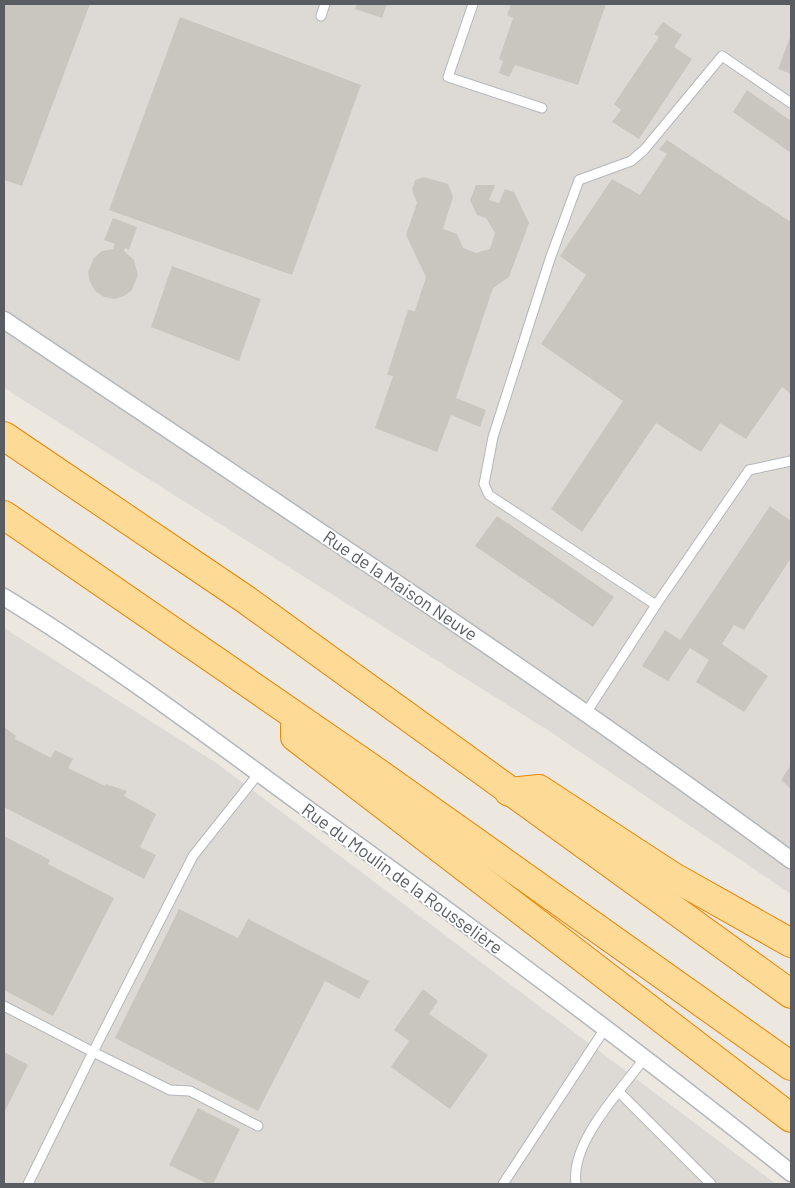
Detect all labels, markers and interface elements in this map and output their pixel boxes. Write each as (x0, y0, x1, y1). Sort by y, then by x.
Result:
street label: Rue de la Maison Neuve (319, 525, 482, 645)
street label: Rue du Moulin de la Rousselière (298, 798, 507, 958)

